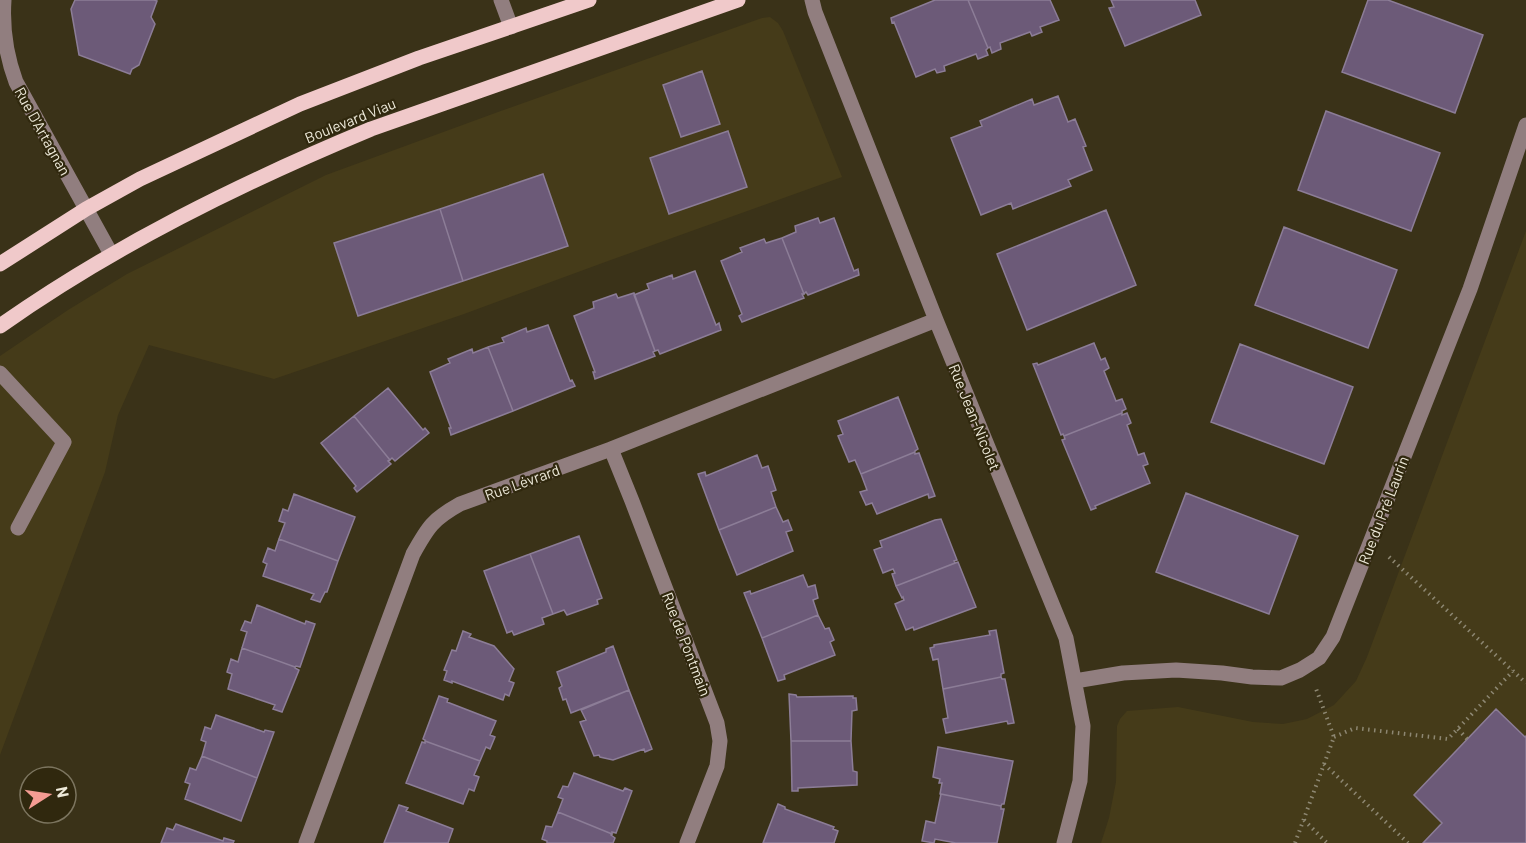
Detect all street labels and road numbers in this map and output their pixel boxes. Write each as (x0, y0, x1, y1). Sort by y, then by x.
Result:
street label: Rue D'Artagnan (11, 84, 75, 178)
street label: Boulevard Viau (302, 94, 398, 146)
street label: Rue Jean-Nicolet (945, 361, 1005, 473)
street label: Rue du Pré Laurin (1354, 453, 1412, 567)
street label: Rue Lévrard (482, 460, 562, 504)
street label: Rue de Pontmain (659, 590, 715, 698)

